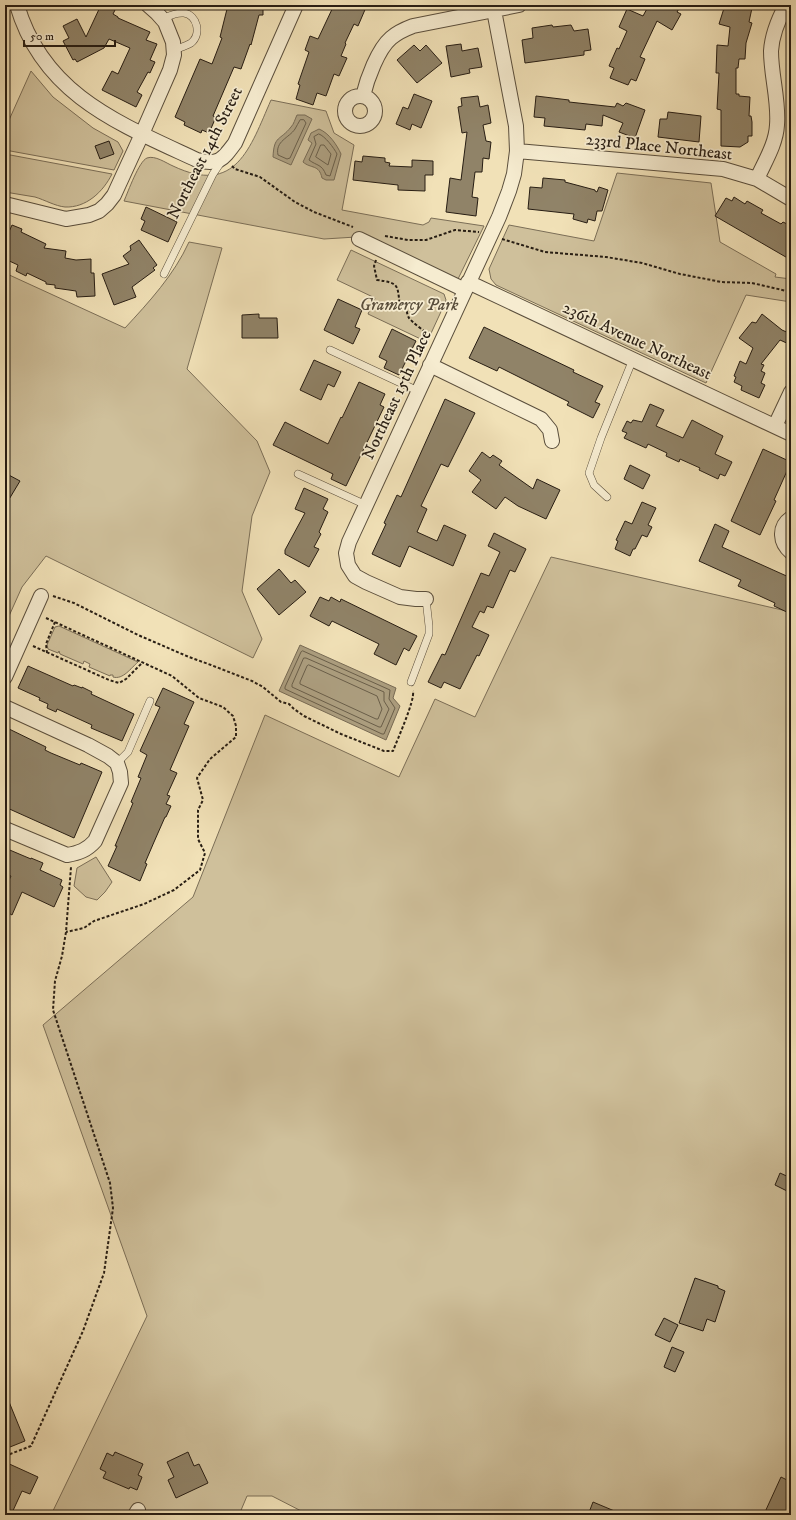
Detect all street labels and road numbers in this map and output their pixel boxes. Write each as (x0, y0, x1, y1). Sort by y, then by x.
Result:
street label: Northeast 14th Street (162, 83, 248, 223)
street label: 233rd Place Northeast (585, 128, 734, 166)
street label: 236th Avenue Northeast (559, 297, 716, 385)
street label: Northeast 15th Place (357, 327, 437, 463)

